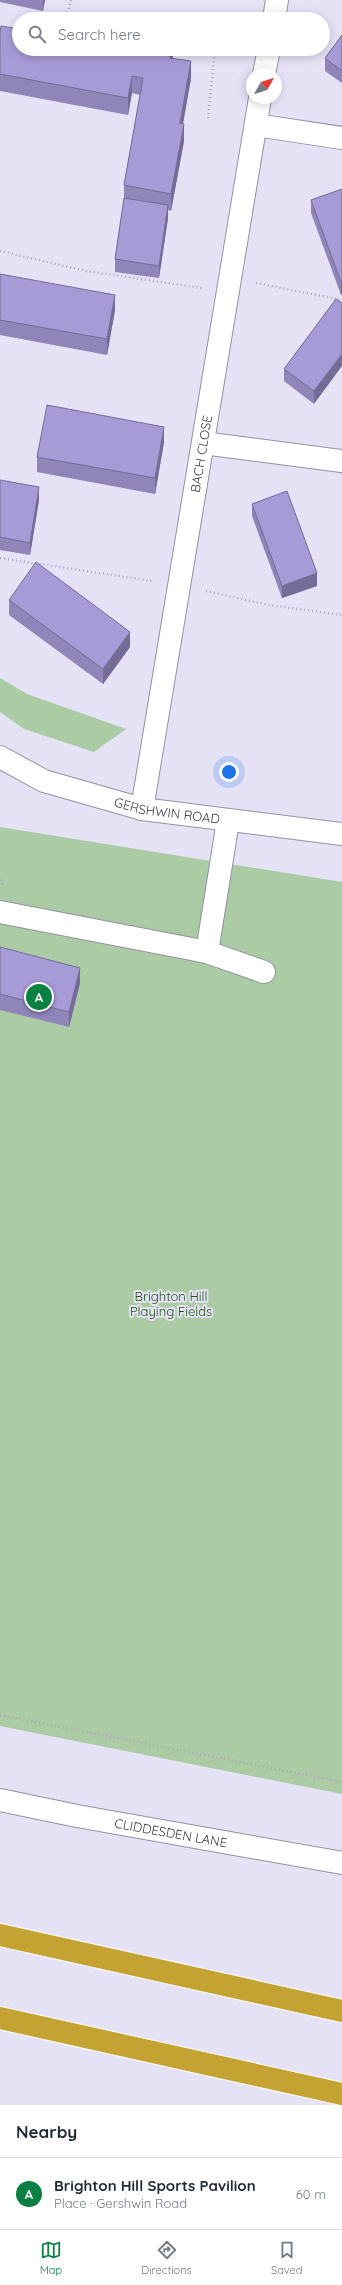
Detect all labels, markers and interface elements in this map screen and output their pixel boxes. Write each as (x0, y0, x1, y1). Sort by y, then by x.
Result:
search box (12, 12, 330, 56)
icon: search (26, 23, 48, 45)
text: Search here (58, 25, 141, 44)
north arrow (246, 68, 282, 104)
street label: BACH CLOSE (187, 414, 215, 494)
your location (219, 762, 239, 782)
street label: GERSHWIN ROAD (112, 793, 221, 827)
pin: A (26, 982, 52, 1012)
park label: Brighton Hill Playing Fields (130, 1288, 212, 1319)
street label: CLIDDESDEN LANE (113, 1815, 228, 1850)
text: Nearby (16, 2121, 77, 2142)
text: Brighton Hill Sports Pavilion (54, 2176, 256, 2195)
text: A (25, 2186, 33, 2202)
text: 60 m (296, 2186, 326, 2202)
text: Place · Gershwin Road (54, 2195, 187, 2211)
tab: Map (40, 2239, 62, 2277)
tab: Directions (141, 2239, 192, 2277)
tab: Saved (271, 2239, 302, 2277)

